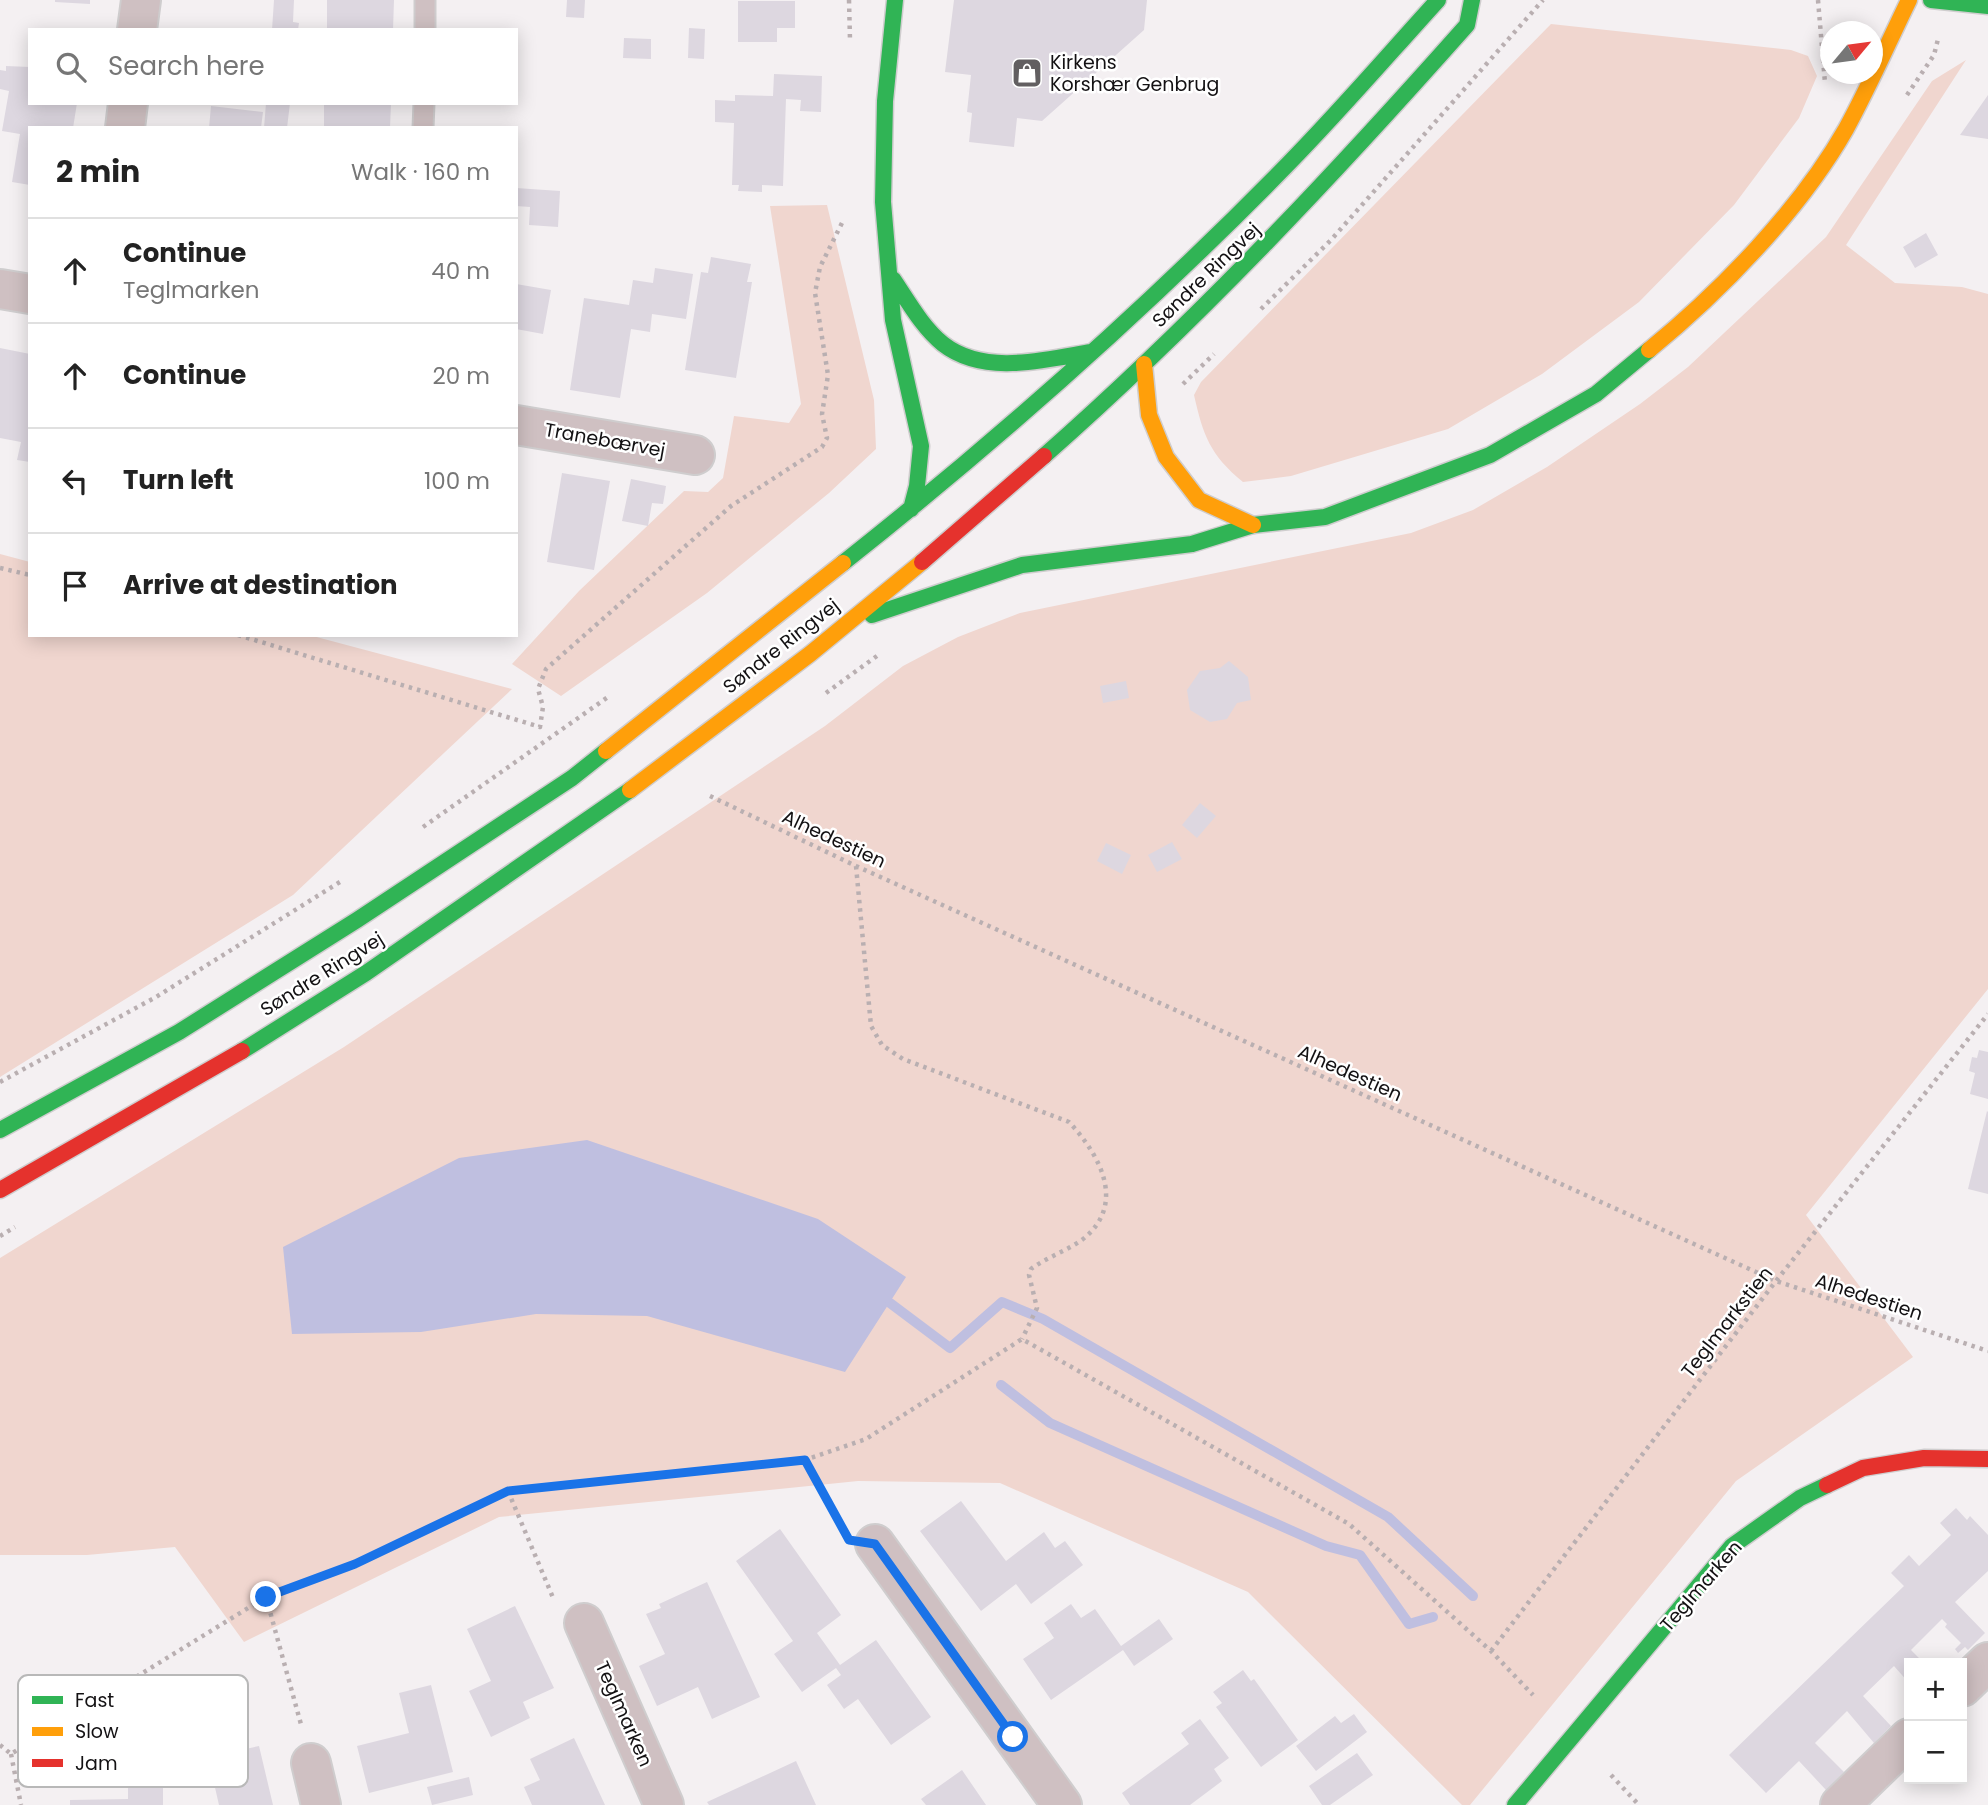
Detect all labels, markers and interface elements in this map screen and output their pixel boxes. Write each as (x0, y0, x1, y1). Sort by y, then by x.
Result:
north arrow (1820, 21, 1883, 84)
search box (28, 28, 518, 105)
icon: search (52, 48, 90, 86)
text: Search here (108, 48, 265, 84)
place label: Kirkens Korshær Genbrug (1050, 49, 1219, 98)
shop icon: Kirkens Korshær Genbrug (1010, 56, 1044, 90)
text: 2 min (56, 150, 140, 193)
text: Walk · 160 m (351, 156, 490, 188)
street label: Søndre Ringvej (1146, 216, 1266, 334)
text: Continue (123, 235, 246, 271)
icon: ahead (56, 252, 94, 290)
text: 40 m (431, 255, 490, 287)
text: Teglmarken (123, 274, 260, 306)
icon: ahead (56, 357, 94, 395)
text: Continue (123, 357, 246, 393)
text: 20 m (432, 360, 490, 392)
street label: Tranebærvej (543, 416, 667, 464)
icon: left (56, 462, 94, 500)
text: Turn left (123, 462, 234, 498)
text: 100 m (424, 465, 490, 497)
icon: arrive (56, 567, 94, 605)
text: Arrive at destination (123, 567, 398, 603)
street label: Søndre Ringvej (717, 592, 845, 700)
street label: Alhedestien (778, 803, 890, 875)
street label: Søndre Ringvej (255, 925, 389, 1023)
street label: Alhedestien (1294, 1038, 1406, 1108)
street label: Teglmarkstien (1675, 1261, 1779, 1383)
street label: Alhedestien (1812, 1267, 1926, 1327)
street label: Teglmarken (1654, 1535, 1748, 1637)
route end (250, 1581, 281, 1612)
street label: Teglmarken (589, 1657, 659, 1771)
map controls (1904, 1658, 1967, 1784)
button: + (1904, 1658, 1967, 1721)
legend (18, 1675, 248, 1787)
text: Fast (75, 1687, 114, 1714)
text: Slow (75, 1718, 119, 1745)
route start (997, 1721, 1028, 1752)
button: − (1904, 1721, 1967, 1784)
text: Jam (75, 1750, 117, 1777)

